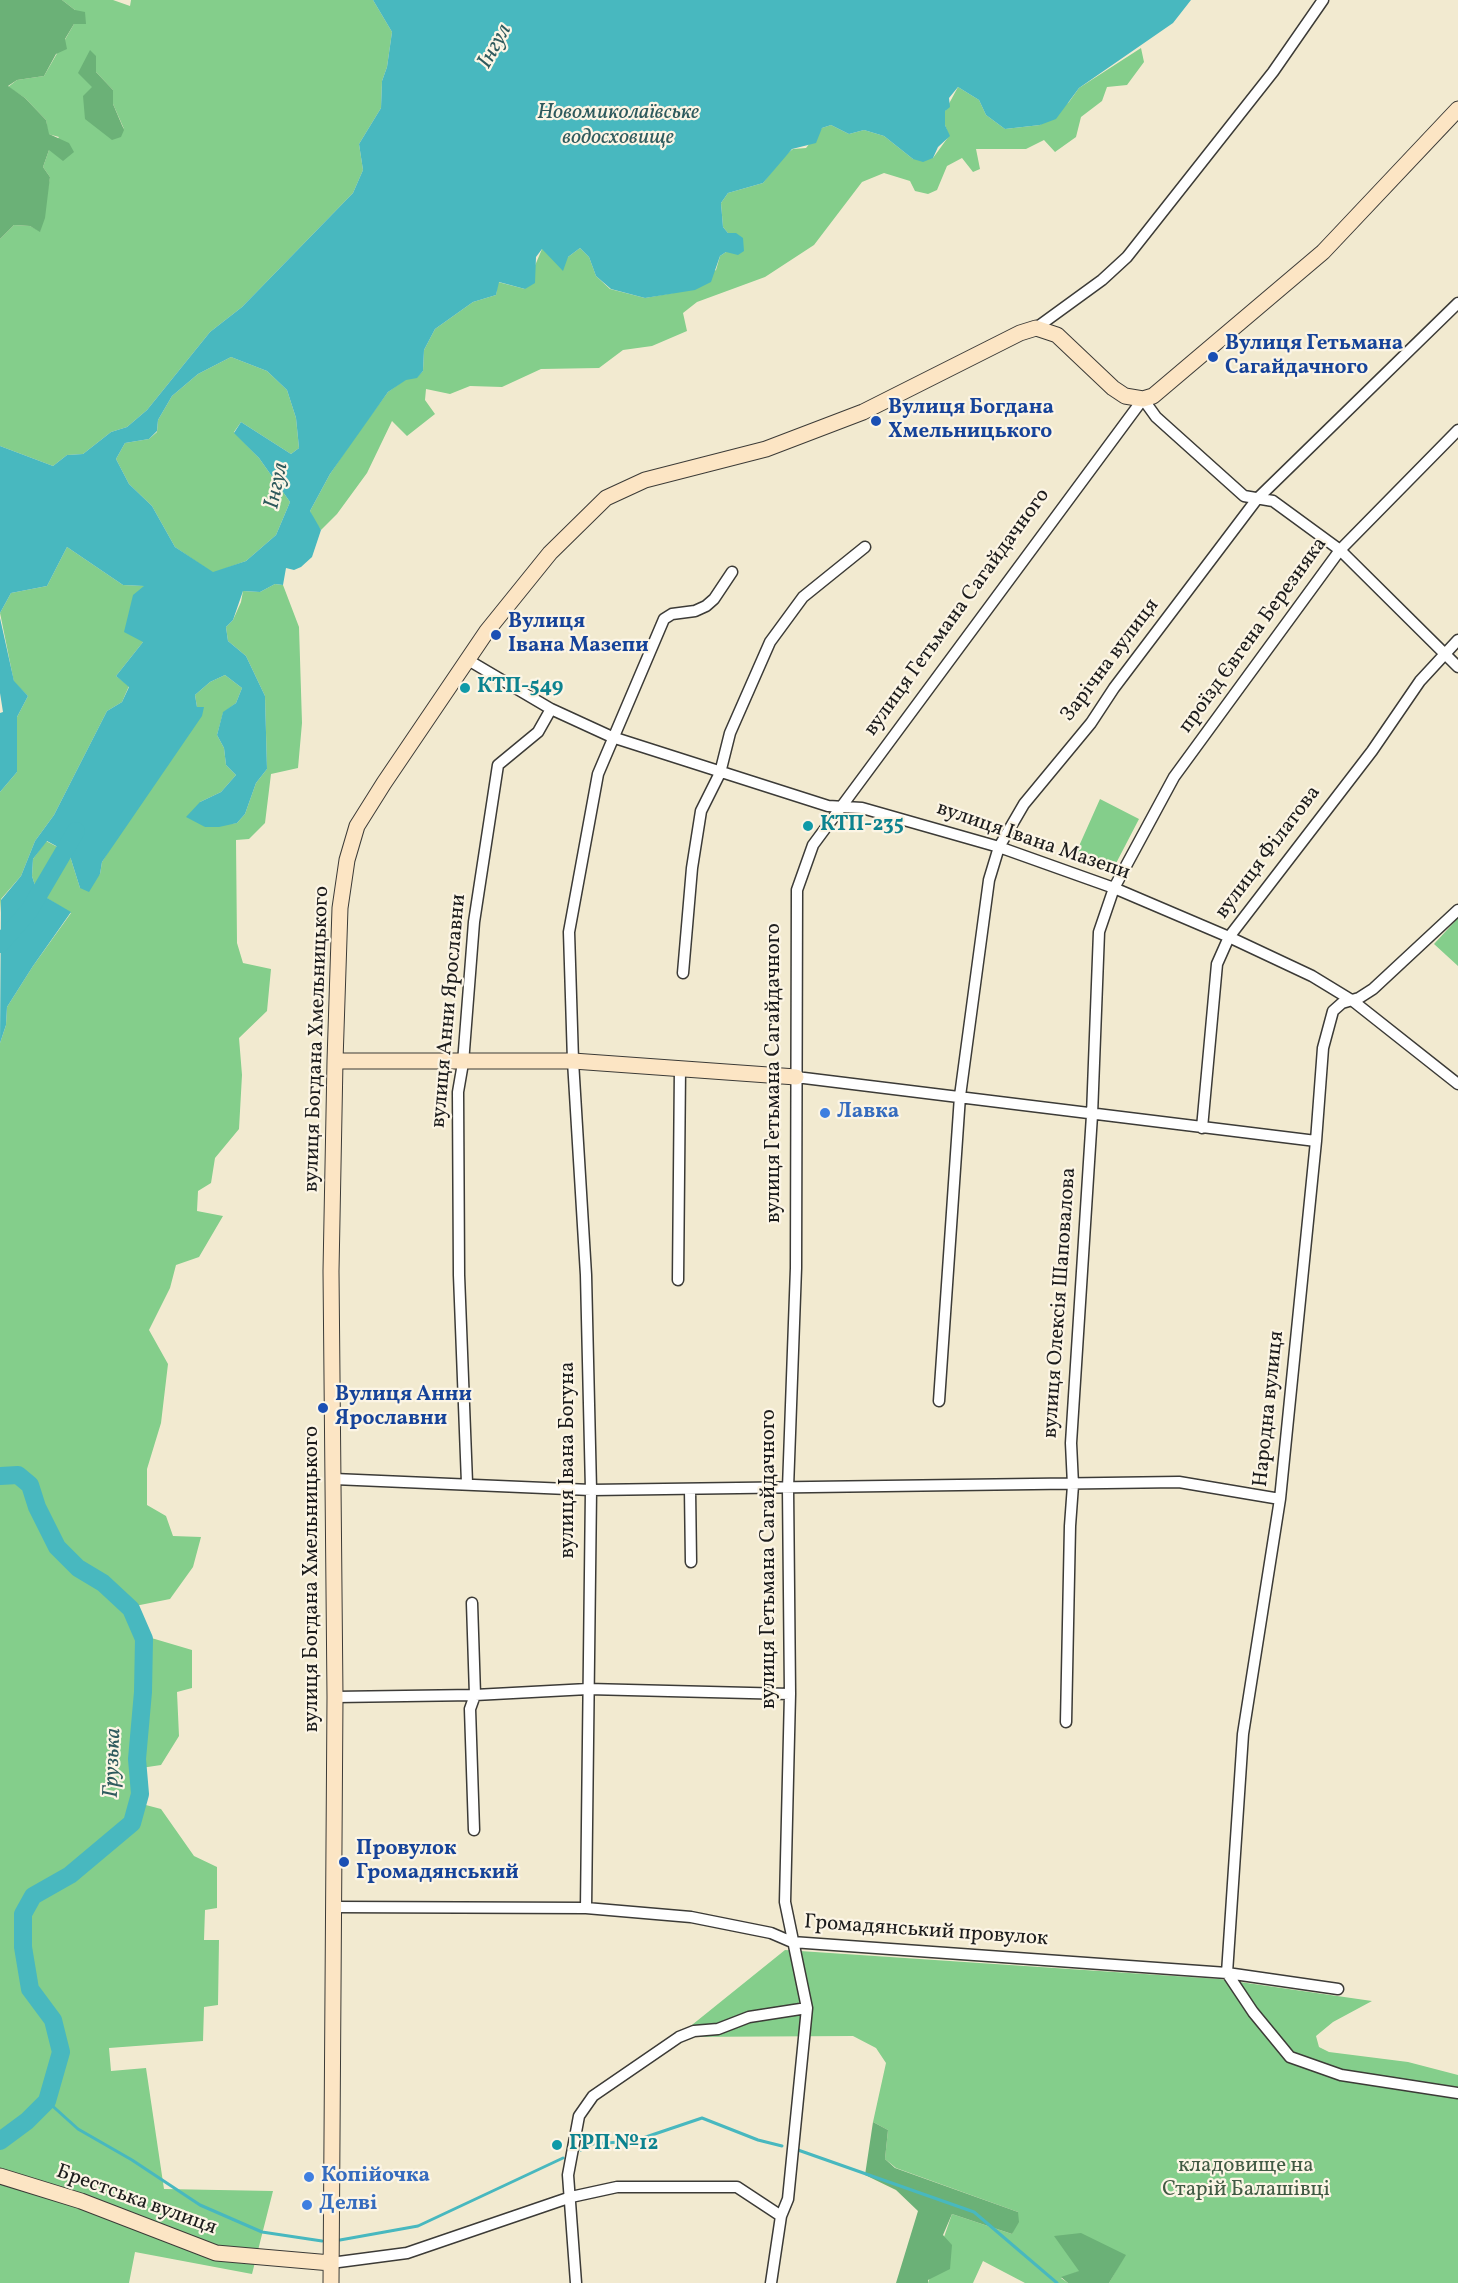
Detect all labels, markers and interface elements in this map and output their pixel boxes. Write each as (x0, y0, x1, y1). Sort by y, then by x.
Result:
water label: Інгул (473, 20, 519, 74)
water label: Новомиколаївське водосховище (537, 101, 699, 152)
place label: Вулиця Гетьмана Сагайдачного (1225, 332, 1403, 382)
marker: Вулиця Гетьмана Сагайдачного (1206, 350, 1220, 364)
place label: Вулиця Богдана Хмельницького (888, 396, 1054, 446)
marker: Вулиця Богдана Хмельницького (869, 414, 883, 428)
water label: Інгул (260, 460, 296, 512)
street label: вулиця Гетьмана Сагайдачного (860, 484, 1056, 742)
street label: проїзд Євгена Березняка (1174, 533, 1334, 739)
street label: Зарічна вулиця (1056, 594, 1166, 728)
place label: Вулиця Івана Мазепи (508, 610, 649, 660)
marker: Вулиця Івана Мазепи (489, 628, 503, 642)
place label: КТП-549 (477, 675, 563, 701)
marker: КТП-549 (458, 681, 472, 695)
street label: вулиця Філатова (1211, 782, 1327, 924)
street label: вулиця Івана Мазепи (933, 797, 1133, 887)
place label: КТП-235 (820, 813, 904, 839)
marker: КТП-235 (801, 819, 815, 833)
street label: вулиця Богдана Хмельницького (300, 885, 336, 1193)
street label: вулиця Анни Ярославни (427, 893, 473, 1129)
street label: вулиця Гетьмана Сагайдачного (762, 923, 788, 1223)
place label: Лавка (837, 1100, 899, 1126)
marker: Лавка (818, 1106, 832, 1120)
street label: вулиця Олексія Шаповалова (1039, 1167, 1083, 1439)
street label: Народна вулиця (1249, 1330, 1291, 1488)
street label: вулиця Івана Богуна (556, 1362, 582, 1558)
place label: Вулиця Анни Ярославни (335, 1383, 472, 1433)
marker: Вулиця Анни Ярославни (316, 1401, 330, 1415)
street label: вулиця Гетьмана Сагайдачного (757, 1409, 783, 1709)
street label: вулиця Богдана Хмельницького (300, 1426, 326, 1732)
water label: Грузька (100, 1728, 128, 1798)
place label: Провулок Громадянський (356, 1837, 519, 1887)
marker: Провулок Громадянський (337, 1855, 351, 1869)
street label: Громадянський провулок (803, 1911, 1049, 1953)
place label: ГРП №12 (569, 2132, 658, 2158)
marker: ГРП №12 (550, 2138, 564, 2152)
park label: кладовище на Старій Балашівці (1162, 2154, 1330, 2204)
street label: Брестська вулиця (52, 2160, 220, 2242)
place label: Копійочка (321, 2164, 430, 2190)
marker: Копійочка (302, 2170, 316, 2184)
place label: Делві (319, 2192, 377, 2218)
marker: Делві (300, 2198, 314, 2212)

